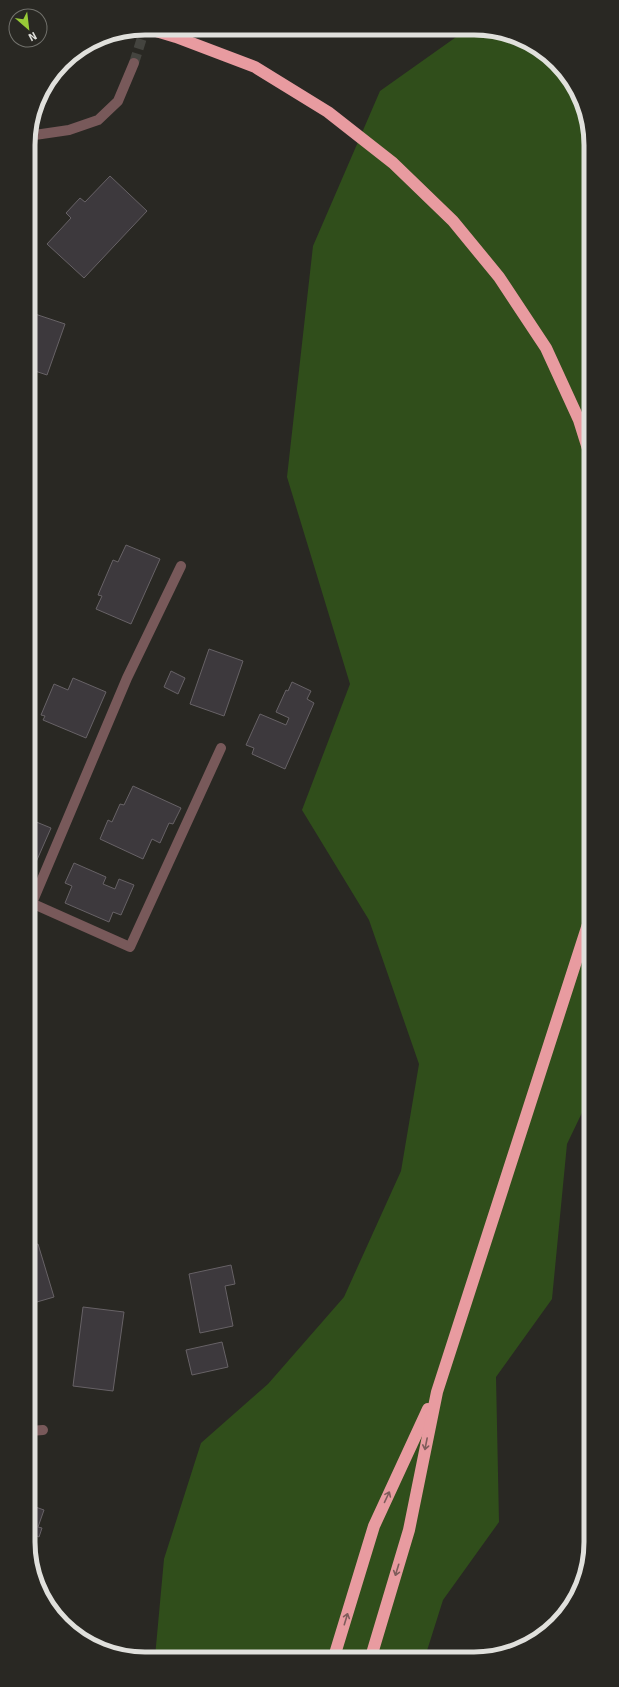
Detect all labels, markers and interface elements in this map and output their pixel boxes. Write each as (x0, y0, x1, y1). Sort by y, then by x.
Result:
north arrow (8, 8, 48, 48)
text: N (26, 29, 39, 44)
one-way arrow (422, 1437, 430, 1450)
one-way arrow (384, 1491, 392, 1503)
one-way arrow (393, 1563, 400, 1576)
one-way arrow (343, 1613, 350, 1626)

